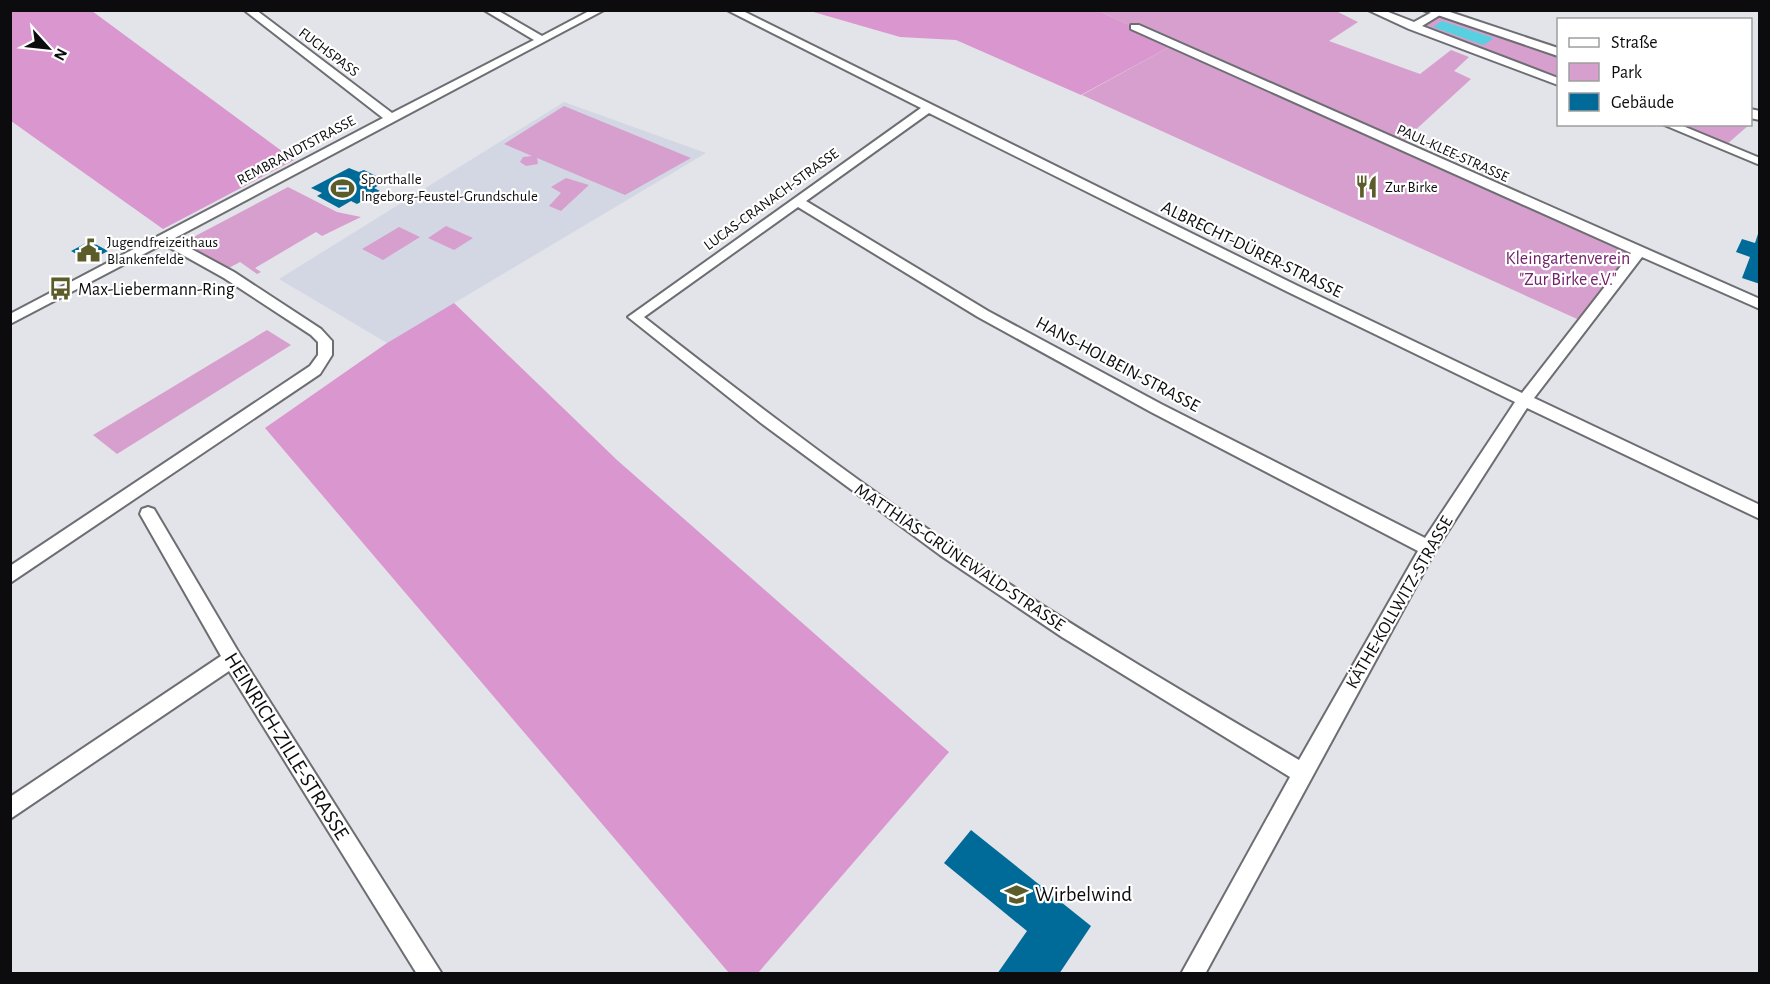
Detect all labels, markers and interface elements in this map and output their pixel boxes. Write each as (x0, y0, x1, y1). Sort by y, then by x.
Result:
north arrow (18, 18, 78, 78)
legend (1557, 18, 1752, 126)
street label: FUCHSPASS (296, 25, 362, 80)
text: Straße (1611, 34, 1657, 52)
text: N (51, 46, 70, 63)
text: Park (1611, 64, 1643, 82)
text: Gebäude (1611, 94, 1674, 112)
street label: REMBRANDTSTRASSE (235, 113, 358, 188)
street label: PAUL-KLEE-STRASSE (1395, 122, 1511, 185)
street label: LUCAS-CRANACH-STRASSE (701, 146, 841, 253)
place label: Sporthalle Ingeborg-Feustel-Grundschule (361, 172, 538, 204)
restaurant icon: Zur Birke (1354, 174, 1380, 200)
sports icon: Sporthalle Ingeborg-Feustel-Grundschule (330, 175, 356, 201)
place label: Zur Birke (1385, 180, 1438, 195)
street label: ALBRECHT-DÜRER-STRASSE (1158, 196, 1346, 302)
place label: Jugendfreizeithaus Blankenfelde (107, 235, 218, 267)
public building icon: Jugendfreizeithaus Blankenfelde (76, 238, 102, 264)
park label: Kleingartenverein "Zur Birke e.V." (1506, 250, 1630, 289)
bus stop icon: Max-Liebermann-Ring (47, 276, 73, 302)
place label: Max-Liebermann-Ring (78, 281, 235, 299)
street label: HANS-HOLBEIN-STRASSE (1033, 314, 1203, 416)
street label: MATTHIAS-GRÜNEWALD-STRASSE (851, 479, 1069, 635)
street label: KÄTHE-KOLLWITZ-STRASSE (1341, 512, 1457, 692)
street label: HEINRICH-ZILLE-STRASSE (220, 649, 353, 844)
school or university icon: Wirbelwind (1004, 881, 1030, 907)
place label: Wirbelwind (1035, 884, 1132, 905)

